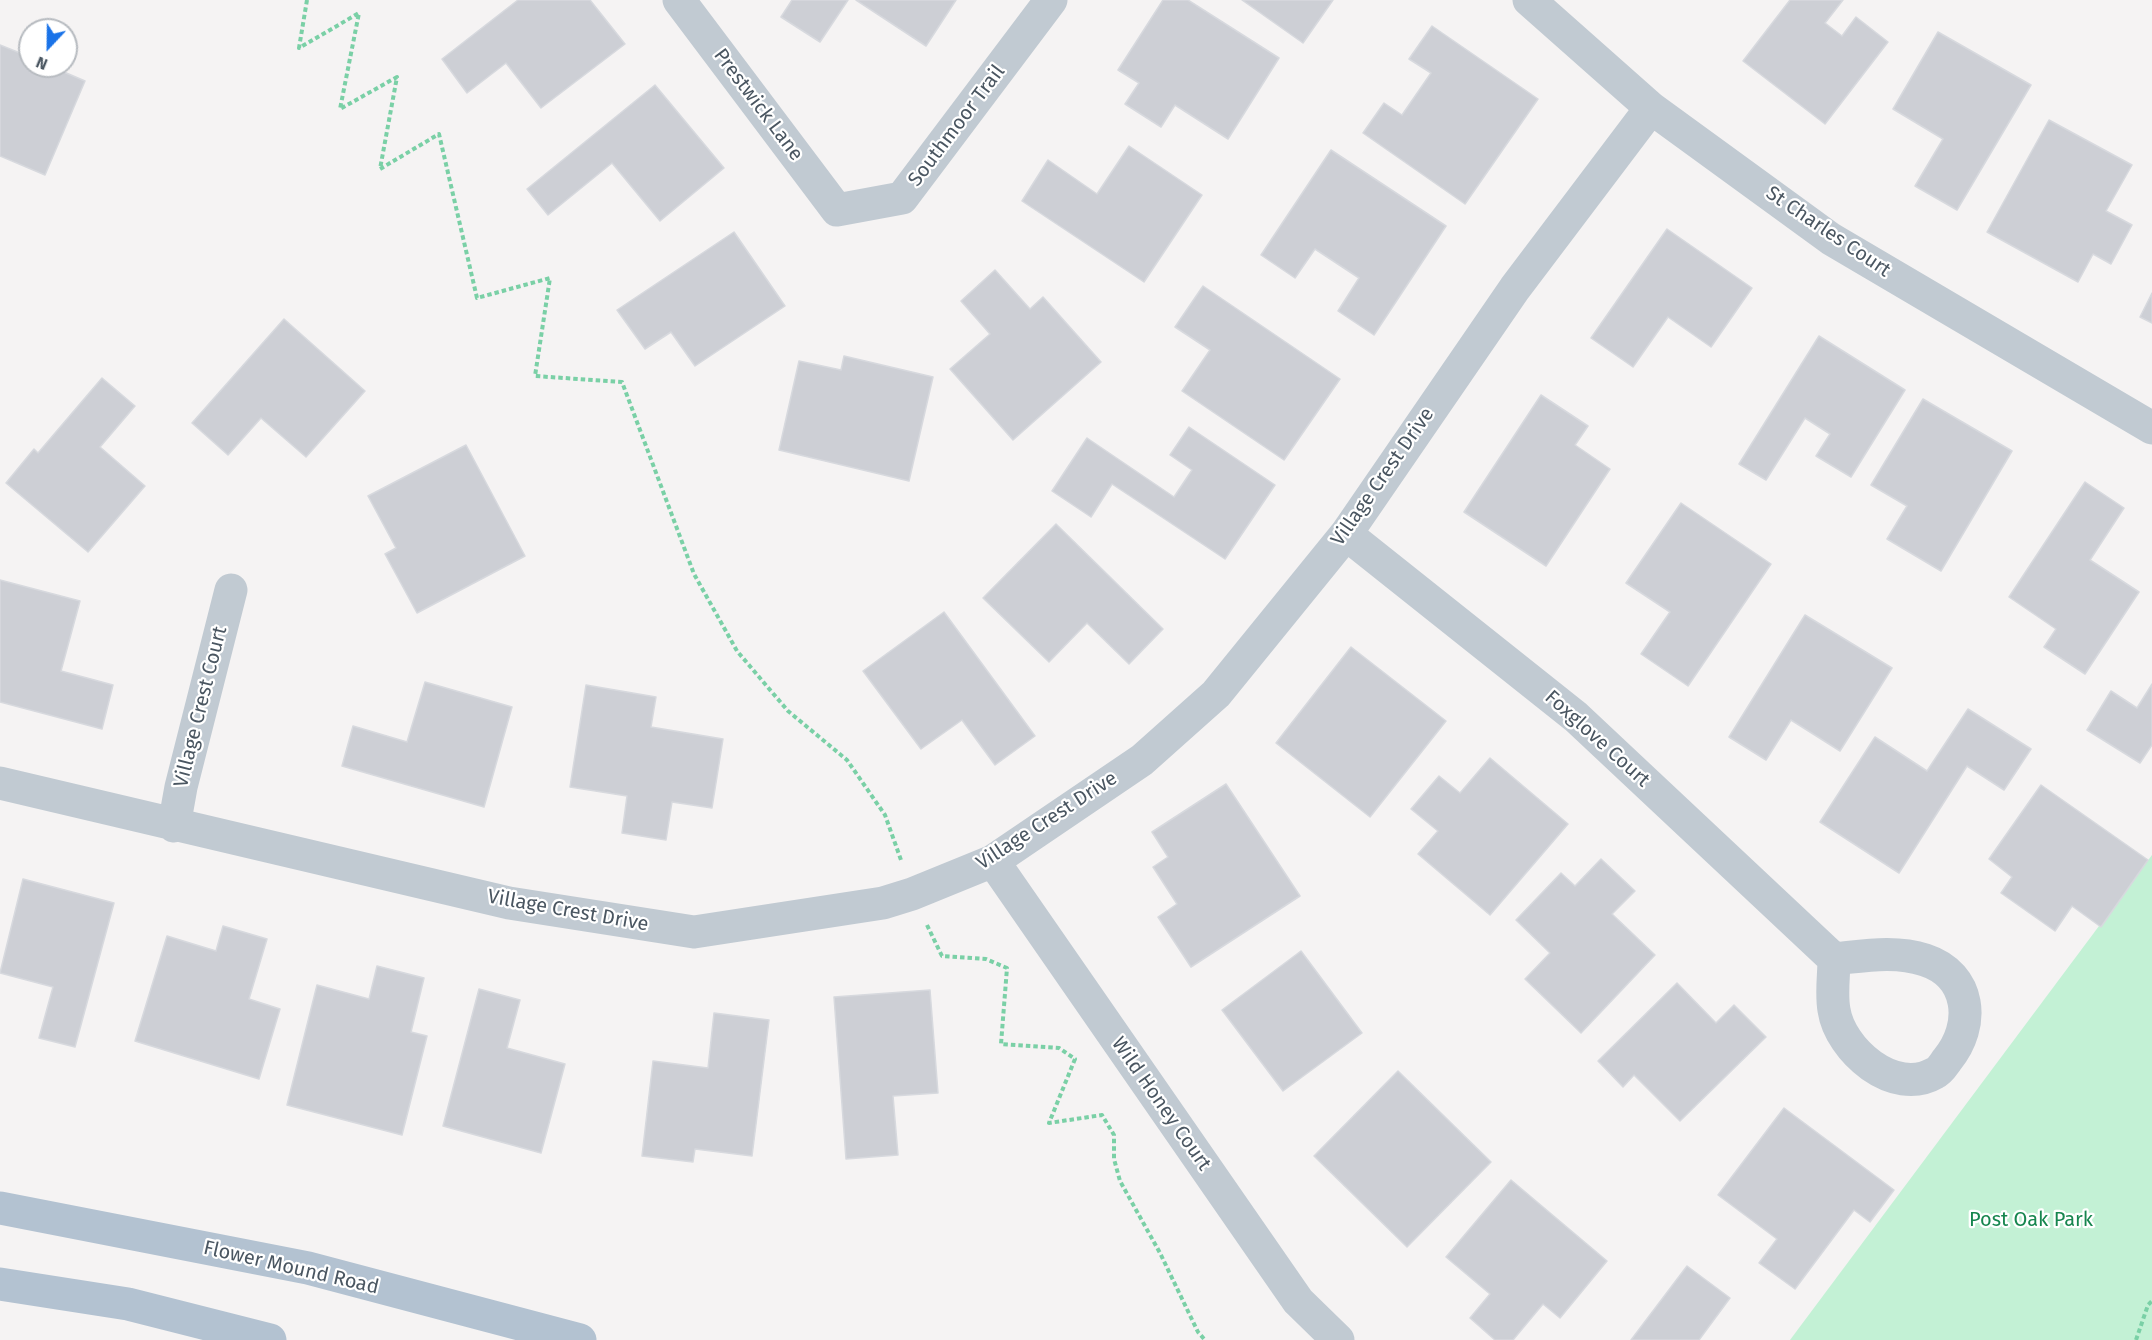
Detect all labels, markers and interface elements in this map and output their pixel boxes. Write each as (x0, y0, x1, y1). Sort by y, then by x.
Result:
north arrow (18, 18, 78, 78)
street label: Prestwick Lane (708, 44, 808, 166)
text: N (33, 53, 50, 74)
street label: Southmoor Trail (904, 61, 1010, 191)
street label: St Charles Court (1761, 181, 1895, 283)
street label: Village Crest Drive (1326, 403, 1440, 551)
street label: Village Crest Court (169, 624, 233, 790)
street label: Foxglove Court (1540, 686, 1654, 792)
street label: Village Crest Drive (972, 767, 1122, 875)
street label: Village Crest Drive (486, 885, 650, 937)
street label: Wild Honey Court (1106, 1033, 1216, 1175)
park label: Post Oak Park (1969, 1208, 2093, 1232)
street label: Flower Mound Road (201, 1236, 381, 1300)

